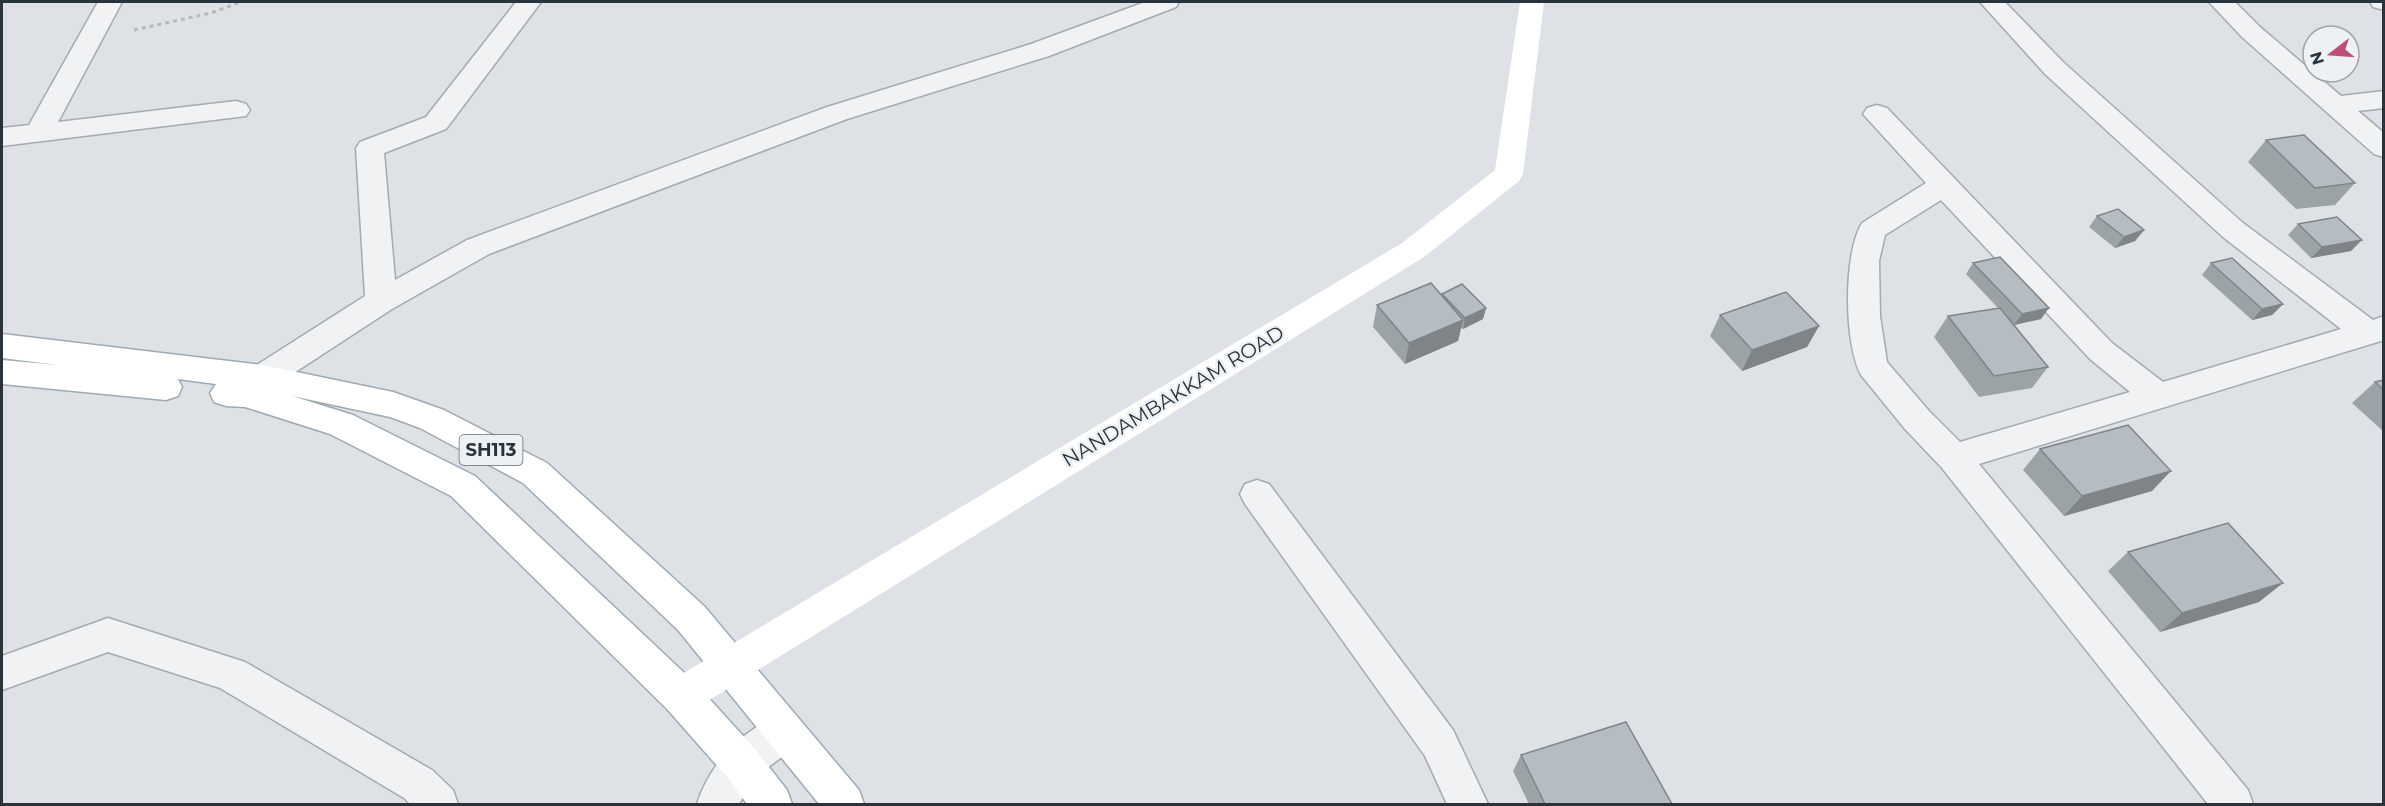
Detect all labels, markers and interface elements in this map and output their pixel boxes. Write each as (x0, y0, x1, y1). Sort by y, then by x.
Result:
north arrow (2301, 24, 2361, 84)
text: N (2306, 49, 2328, 67)
street label: NANDAMBAKKAM ROAD (1058, 320, 1288, 472)
road number: SH113 (460, 435, 522, 465)

